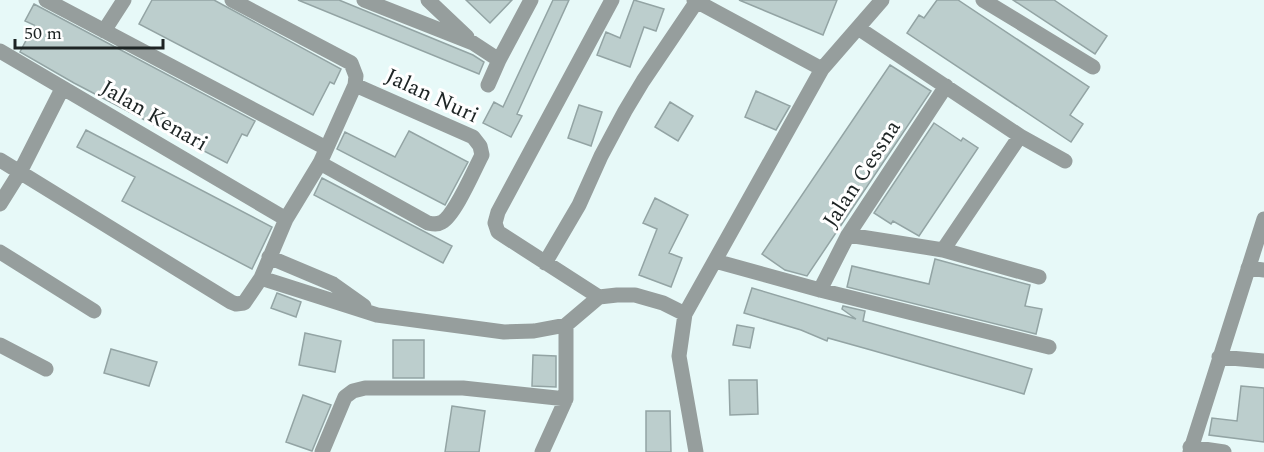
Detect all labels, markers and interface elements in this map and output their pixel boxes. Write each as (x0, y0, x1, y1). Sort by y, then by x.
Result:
scale bar (15, 12, 164, 50)
text: 50 m (24, 20, 62, 47)
street label: Jalan Nuri (380, 60, 484, 132)
street label: Jalan Kenari (94, 72, 214, 160)
street label: Jalan Cessna (815, 113, 909, 235)

